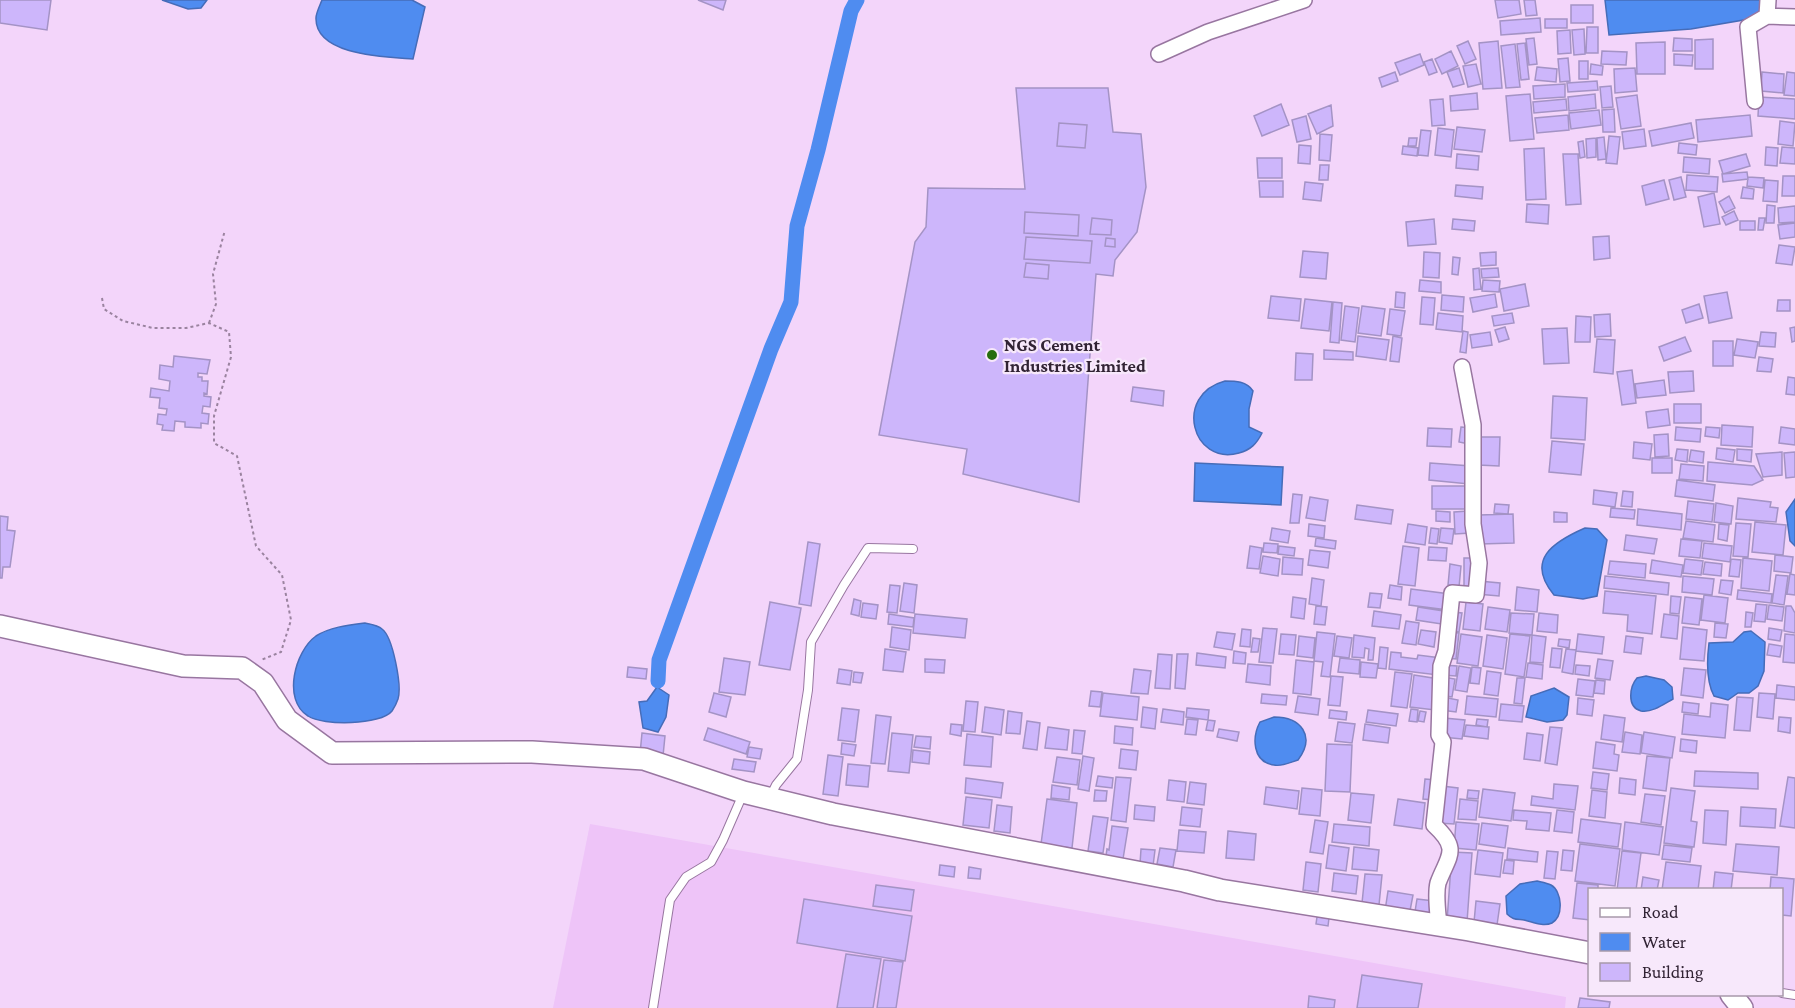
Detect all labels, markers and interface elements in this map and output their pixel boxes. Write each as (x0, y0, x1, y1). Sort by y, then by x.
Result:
place label: NGS Cement Industries Limited (1004, 335, 1146, 376)
marker: NGS Cement Industries Limited (985, 348, 999, 362)
legend (1588, 888, 1783, 996)
text: Road (1642, 902, 1679, 922)
text: Water (1642, 932, 1687, 952)
text: Building (1642, 962, 1704, 982)

